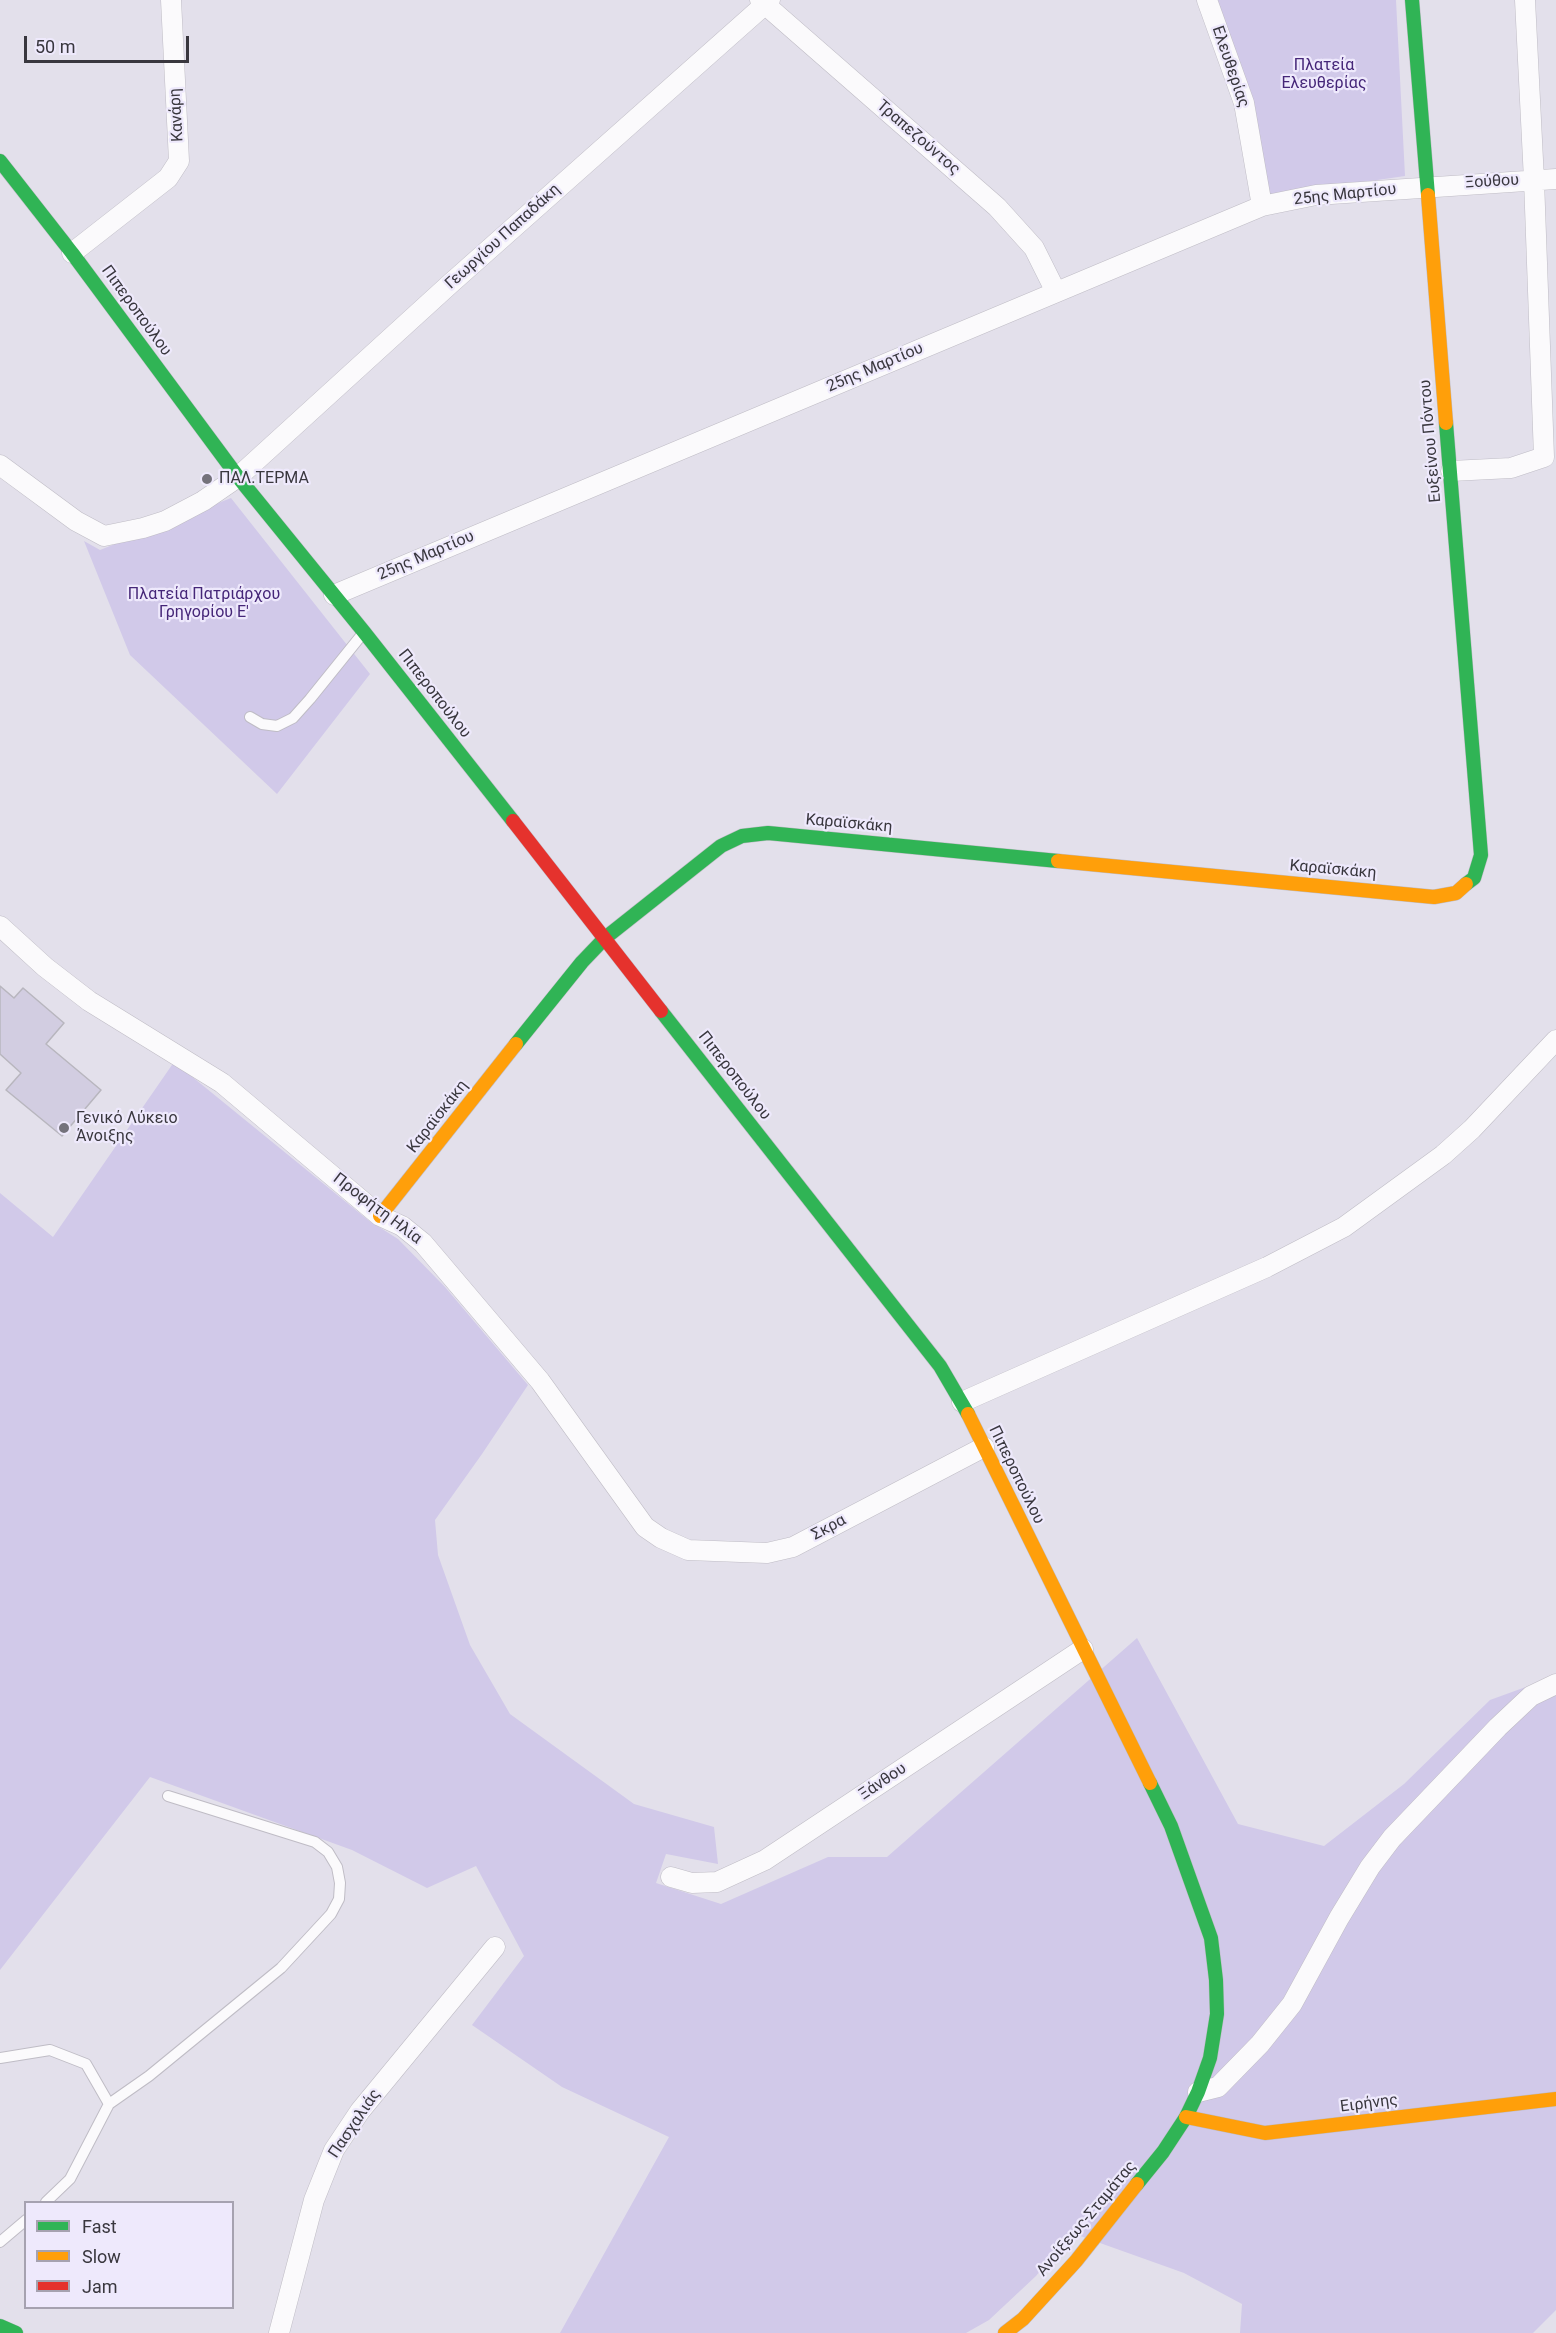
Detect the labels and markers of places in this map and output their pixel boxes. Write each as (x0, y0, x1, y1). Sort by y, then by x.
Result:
place label: ΠΑΛ.ΤΕΡΜΑ (219, 469, 309, 489)
marker: ΠΑΛ.ΤΕΡΜΑ (200, 472, 214, 486)
place label: Γενικό Λύκειο Άνοιξης (76, 1109, 178, 1147)
marker: Γενικό Λύκειο Άνοιξης (57, 1121, 71, 1135)

